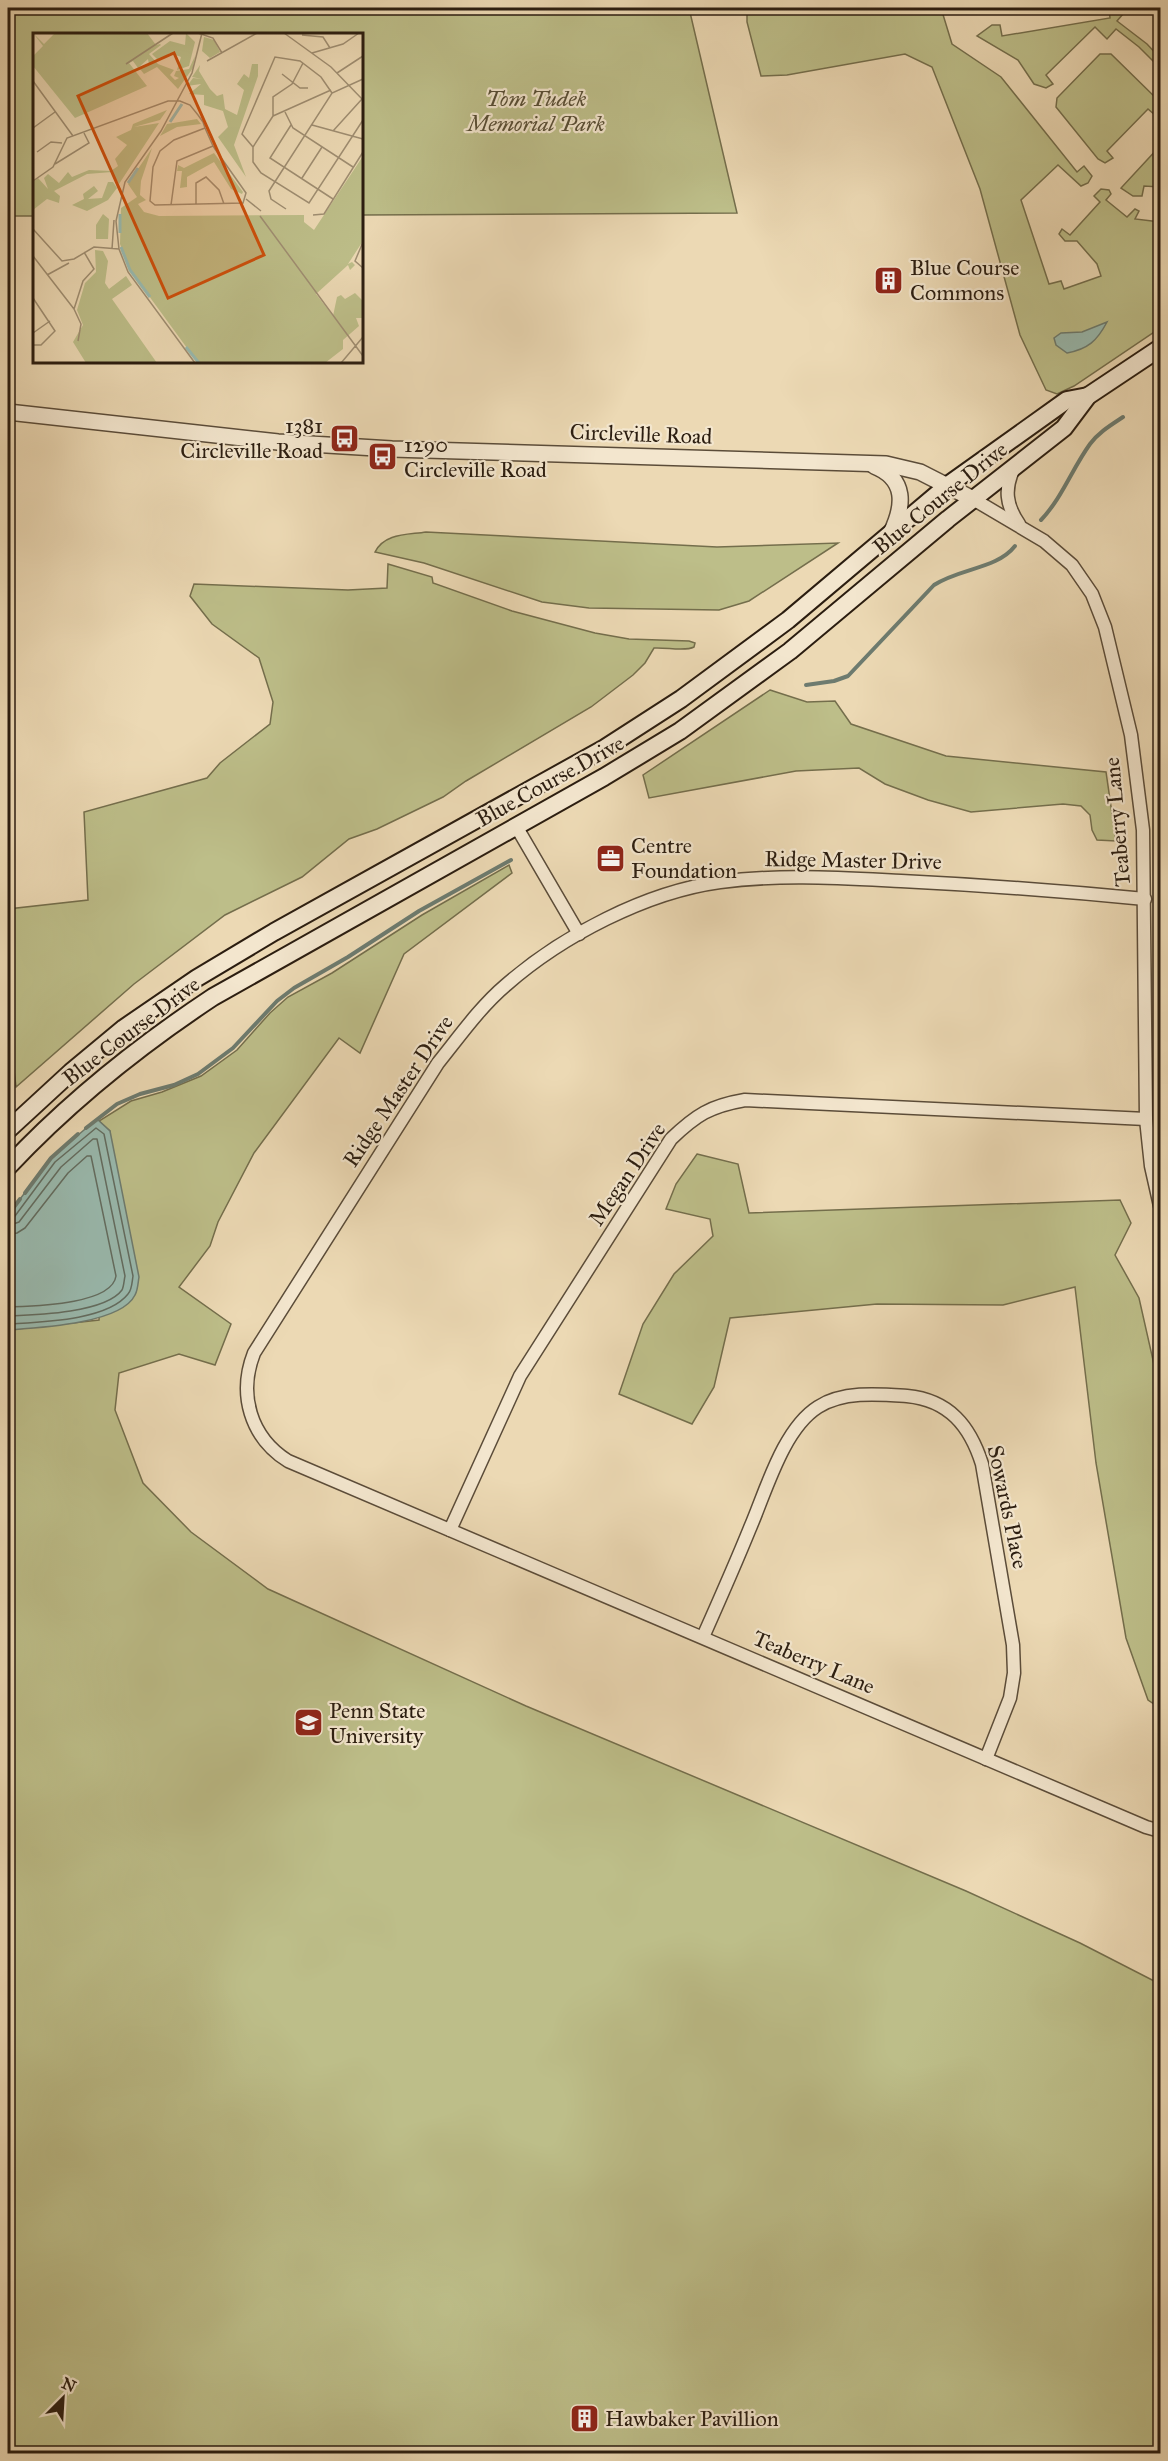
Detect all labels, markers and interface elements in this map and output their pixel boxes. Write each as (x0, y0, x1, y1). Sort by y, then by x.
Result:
inset map (33, 33, 363, 363)
park label: Tom Tudek Memorial Park (465, 85, 605, 137)
place label: Blue Course Commons (910, 254, 1019, 306)
building icon: Blue Course Commons (873, 264, 905, 296)
place label: 1381 Circleville Road (180, 412, 323, 464)
street label: Circleville Road (569, 418, 713, 450)
bus stop icon: 1381 Circleville Road (328, 422, 360, 454)
place label: 1290 Circleville Road (404, 431, 547, 483)
street label: Blue Course Drive (867, 436, 1013, 560)
bus stop icon: 1290 Circleville Road (367, 441, 399, 473)
street label: Blue Course Drive (471, 729, 629, 833)
street label: Teaberry Lane (1098, 756, 1136, 888)
place label: Centre Foundation (631, 832, 737, 884)
office icon: Centre Foundation (594, 842, 626, 874)
street label: Ridge Master Drive (764, 845, 942, 875)
street label: Blue Course Drive (57, 971, 205, 1091)
street label: Ridge Master Drive (337, 1010, 459, 1172)
street label: Megan Drive (583, 1117, 671, 1231)
street label: Sowards Place (982, 1443, 1034, 1571)
street label: Teaberry Lane (749, 1624, 879, 1700)
place label: Penn State University (329, 1697, 425, 1749)
school or university icon: Penn State University (292, 1707, 324, 1739)
north arrow (33, 2368, 93, 2428)
text: N (59, 2373, 79, 2396)
building icon: Hawbaker Pavillion (568, 2402, 600, 2434)
place label: Hawbaker Pavillion (605, 2405, 779, 2432)

